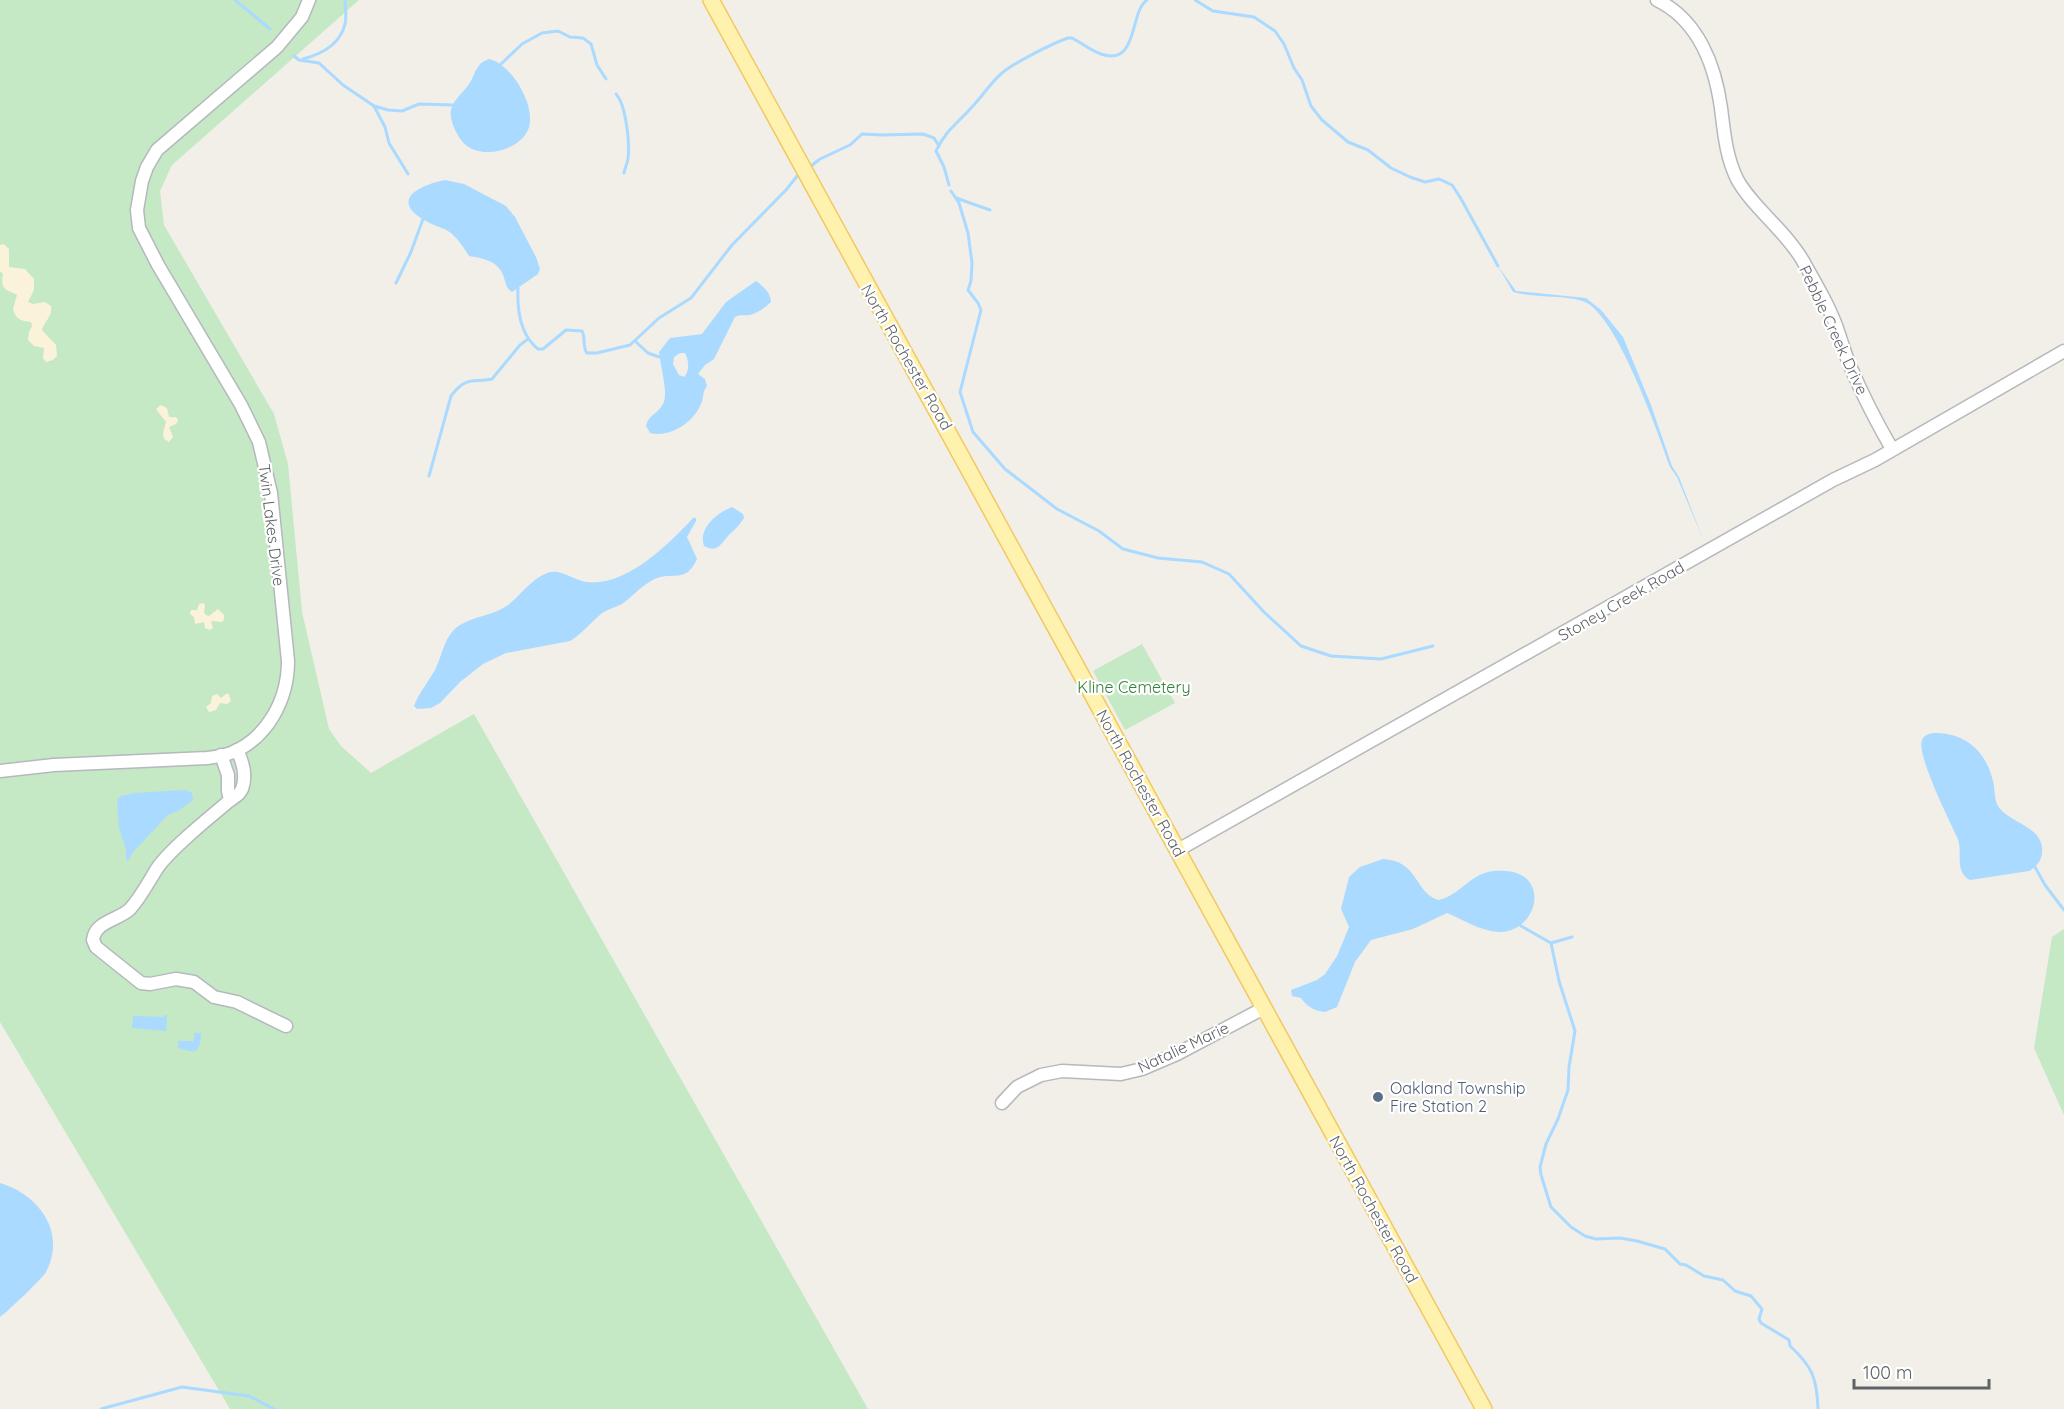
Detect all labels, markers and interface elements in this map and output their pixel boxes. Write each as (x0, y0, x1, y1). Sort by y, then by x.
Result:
street label: Pebble Creek Drive (1795, 262, 1873, 398)
street label: North Rochester Road (857, 280, 957, 434)
street label: Twin Lakes Drive (255, 463, 289, 587)
street label: Stoney Creek Road (1554, 557, 1688, 645)
park label: Kline Cemetery (1077, 677, 1191, 697)
street label: North Rochester Road (1092, 706, 1190, 860)
street label: Natalie Marie (1134, 1017, 1232, 1077)
place label: Oakland Township Fire Station 2 (1390, 1078, 1526, 1116)
marker: Oakland Township Fire Station 2 (1371, 1090, 1385, 1104)
street label: North Rochester Road (1325, 1132, 1423, 1286)
scale bar (1854, 1352, 1989, 1390)
text: 100 m (1863, 1361, 1912, 1384)

